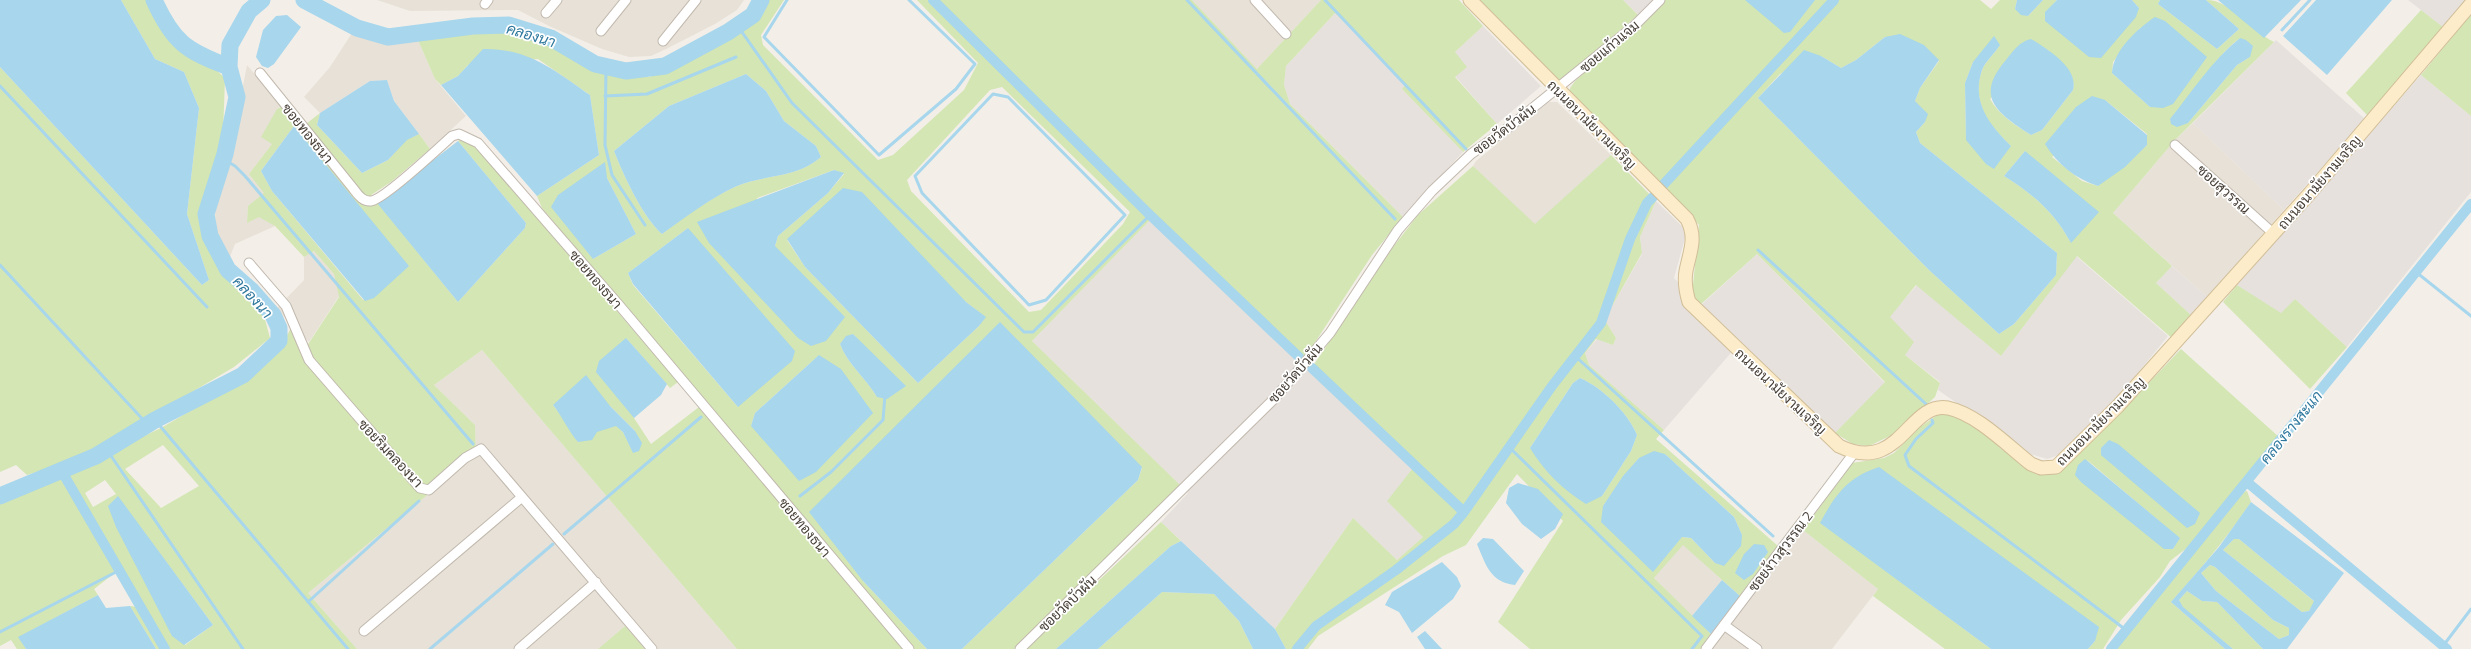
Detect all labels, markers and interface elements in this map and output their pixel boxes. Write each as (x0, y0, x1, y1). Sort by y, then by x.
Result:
street label: ซอยแก้วแจ่ม (1574, 15, 1644, 77)
water label: คลองนา (504, 17, 558, 53)
street label: ถนนอนามัยงามเจริญ (1543, 75, 1641, 173)
street label: ซอยทองธนา (277, 98, 339, 168)
street label: ซอยวัดบัวผัน (1468, 98, 1540, 160)
street label: ถนนอนามัยงามเจริญ (2272, 130, 2366, 234)
street label: ซอยสุวรรณ (2193, 159, 2255, 219)
street label: ซอยทองธนา (564, 245, 628, 313)
water label: คลองนา (228, 271, 278, 323)
street label: ซอยวัดบัวผัน (1263, 338, 1327, 408)
street label: ถนนอนามัยงามเจริญ (1730, 343, 1832, 439)
street label: ถนนอนามัยงามเจริญ (2051, 372, 2149, 470)
water label: คลองรางสะแก (2254, 385, 2328, 469)
street label: ซอยริมคลองนา (354, 414, 428, 492)
street label: ซอยทองธนา (774, 493, 836, 561)
street label: ซอยง้าวสุวรรณ 2 (1743, 506, 1817, 596)
street label: ซอยวัดบัวผัน (1033, 570, 1101, 636)

